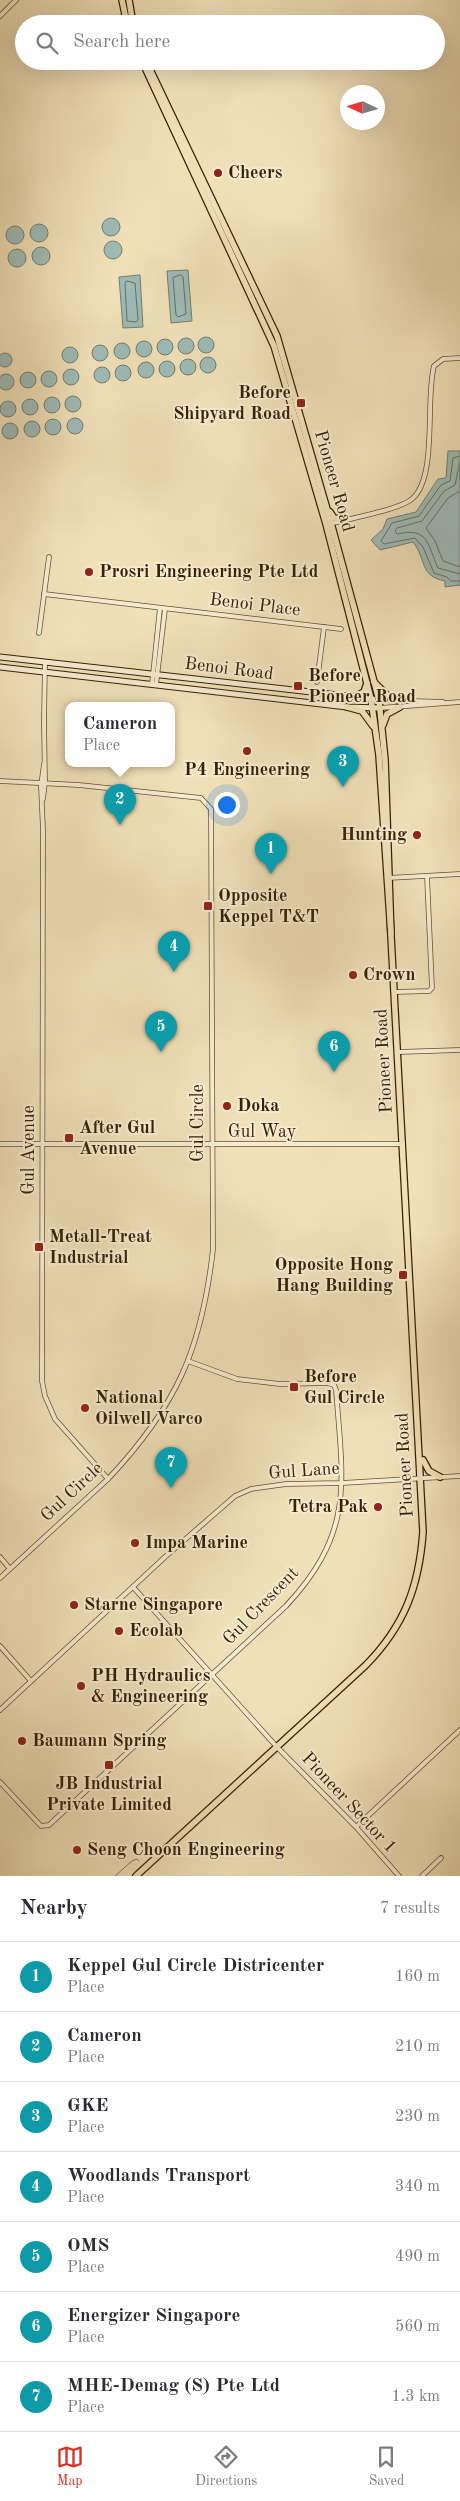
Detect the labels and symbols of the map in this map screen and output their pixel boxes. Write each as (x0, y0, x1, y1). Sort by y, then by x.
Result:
north arrow (340, 85, 385, 130)
place label: Cheers (228, 164, 283, 182)
marker: Cheers (212, 167, 224, 179)
place label: Before Shipyard Road (173, 384, 291, 423)
marker: Before Shipyard Road (295, 397, 307, 409)
street label: Pioneer Road (311, 428, 357, 534)
place label: Prosri Engineering Pte Ltd (99, 563, 319, 581)
marker: Prosri Engineering Pte Ltd (83, 566, 95, 578)
street label: Benoi Place (209, 590, 301, 620)
street label: Benoi Road (184, 655, 274, 683)
place label: Before Pioneer Road (308, 667, 416, 706)
marker: Before Pioneer Road (292, 680, 304, 692)
marker: P4 Engineering (241, 745, 253, 757)
pin: 3 (327, 746, 359, 787)
place label: P4 Engineering (184, 761, 310, 779)
pin: 2 (104, 784, 136, 825)
your location (214, 792, 240, 818)
place label: Hunting (340, 826, 407, 844)
marker: Hunting (411, 829, 423, 841)
pin: 1 (255, 833, 287, 874)
place label: Opposite Keppel T&T (218, 887, 319, 926)
marker: Opposite Keppel T&T (202, 900, 214, 912)
pin: 4 (158, 931, 190, 972)
place label: Crown (363, 966, 415, 984)
marker: Crown (347, 969, 359, 981)
street label: Pioneer Road (372, 1008, 396, 1114)
pin: 5 (145, 1011, 177, 1052)
pin: 6 (318, 1031, 350, 1072)
street label: Gul Circle (189, 1084, 207, 1162)
place label: Doka (237, 1097, 279, 1115)
marker: Doka (221, 1100, 233, 1112)
street label: Gul Avenue (20, 1105, 38, 1195)
place label: After Gul Avenue (79, 1119, 156, 1158)
street label: Gul Way (228, 1123, 297, 1141)
marker: After Gul Avenue (63, 1132, 75, 1144)
place label: Metall-Treat Industrial (49, 1228, 152, 1267)
marker: Metall-Treat Industrial (33, 1241, 45, 1253)
place label: Opposite Hong Hang Building (274, 1256, 393, 1295)
marker: Opposite Hong Hang Building (397, 1269, 409, 1281)
place label: Before Gul Circle (304, 1368, 385, 1407)
marker: Before Gul Circle (288, 1381, 300, 1393)
place label: National Oilwell Varco (95, 1389, 203, 1428)
marker: National Oilwell Varco (79, 1402, 91, 1414)
street label: Pioneer Road (393, 1412, 417, 1518)
pin: 7 (155, 1447, 187, 1488)
street label: Gul Circle (37, 1459, 107, 1525)
street label: Gul Lane (268, 1460, 340, 1482)
place label: Tetra Pak (288, 1498, 368, 1516)
marker: Tetra Pak (372, 1501, 384, 1513)
place label: Impa Marine (145, 1534, 248, 1552)
marker: Impa Marine (129, 1537, 141, 1549)
street label: Gul Crescent (220, 1564, 302, 1648)
place label: Starne Singapore (84, 1596, 223, 1614)
marker: Starne Singapore (68, 1599, 80, 1611)
place label: Ecolab (129, 1622, 183, 1640)
marker: Ecolab (113, 1625, 125, 1637)
place label: PH Hydraulics & Engineering (91, 1667, 211, 1706)
marker: PH Hydraulics & Engineering (75, 1680, 87, 1692)
place label: Baumann Spring (32, 1732, 167, 1750)
marker: Baumann Spring (16, 1735, 28, 1747)
street label: Pioneer Sector 1 (298, 1749, 400, 1857)
marker: JB Industrial Private Limited (103, 1759, 115, 1771)
place label: JB Industrial Private Limited (46, 1775, 172, 1814)
place label: Seng Choon Engineering (87, 1841, 285, 1859)
marker: Seng Choon Engineering (71, 1844, 83, 1856)

